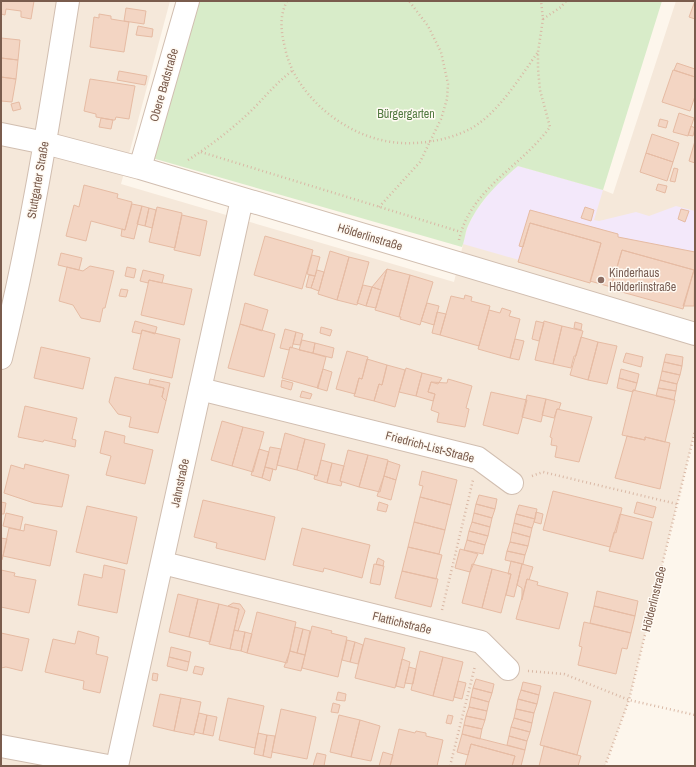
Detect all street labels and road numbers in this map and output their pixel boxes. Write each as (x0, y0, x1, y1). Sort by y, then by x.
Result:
street label: Obere Badstraße (146, 47, 182, 123)
street label: Stuttgarter Straße (23, 140, 53, 220)
street label: Hölderlinstraße (335, 220, 405, 254)
street label: Friedrich-List-Straße (384, 427, 476, 467)
street label: Jahnstraße (167, 457, 193, 509)
street label: Hölderlinstraße (638, 564, 670, 634)
street label: Flattichstraße (371, 608, 433, 638)

